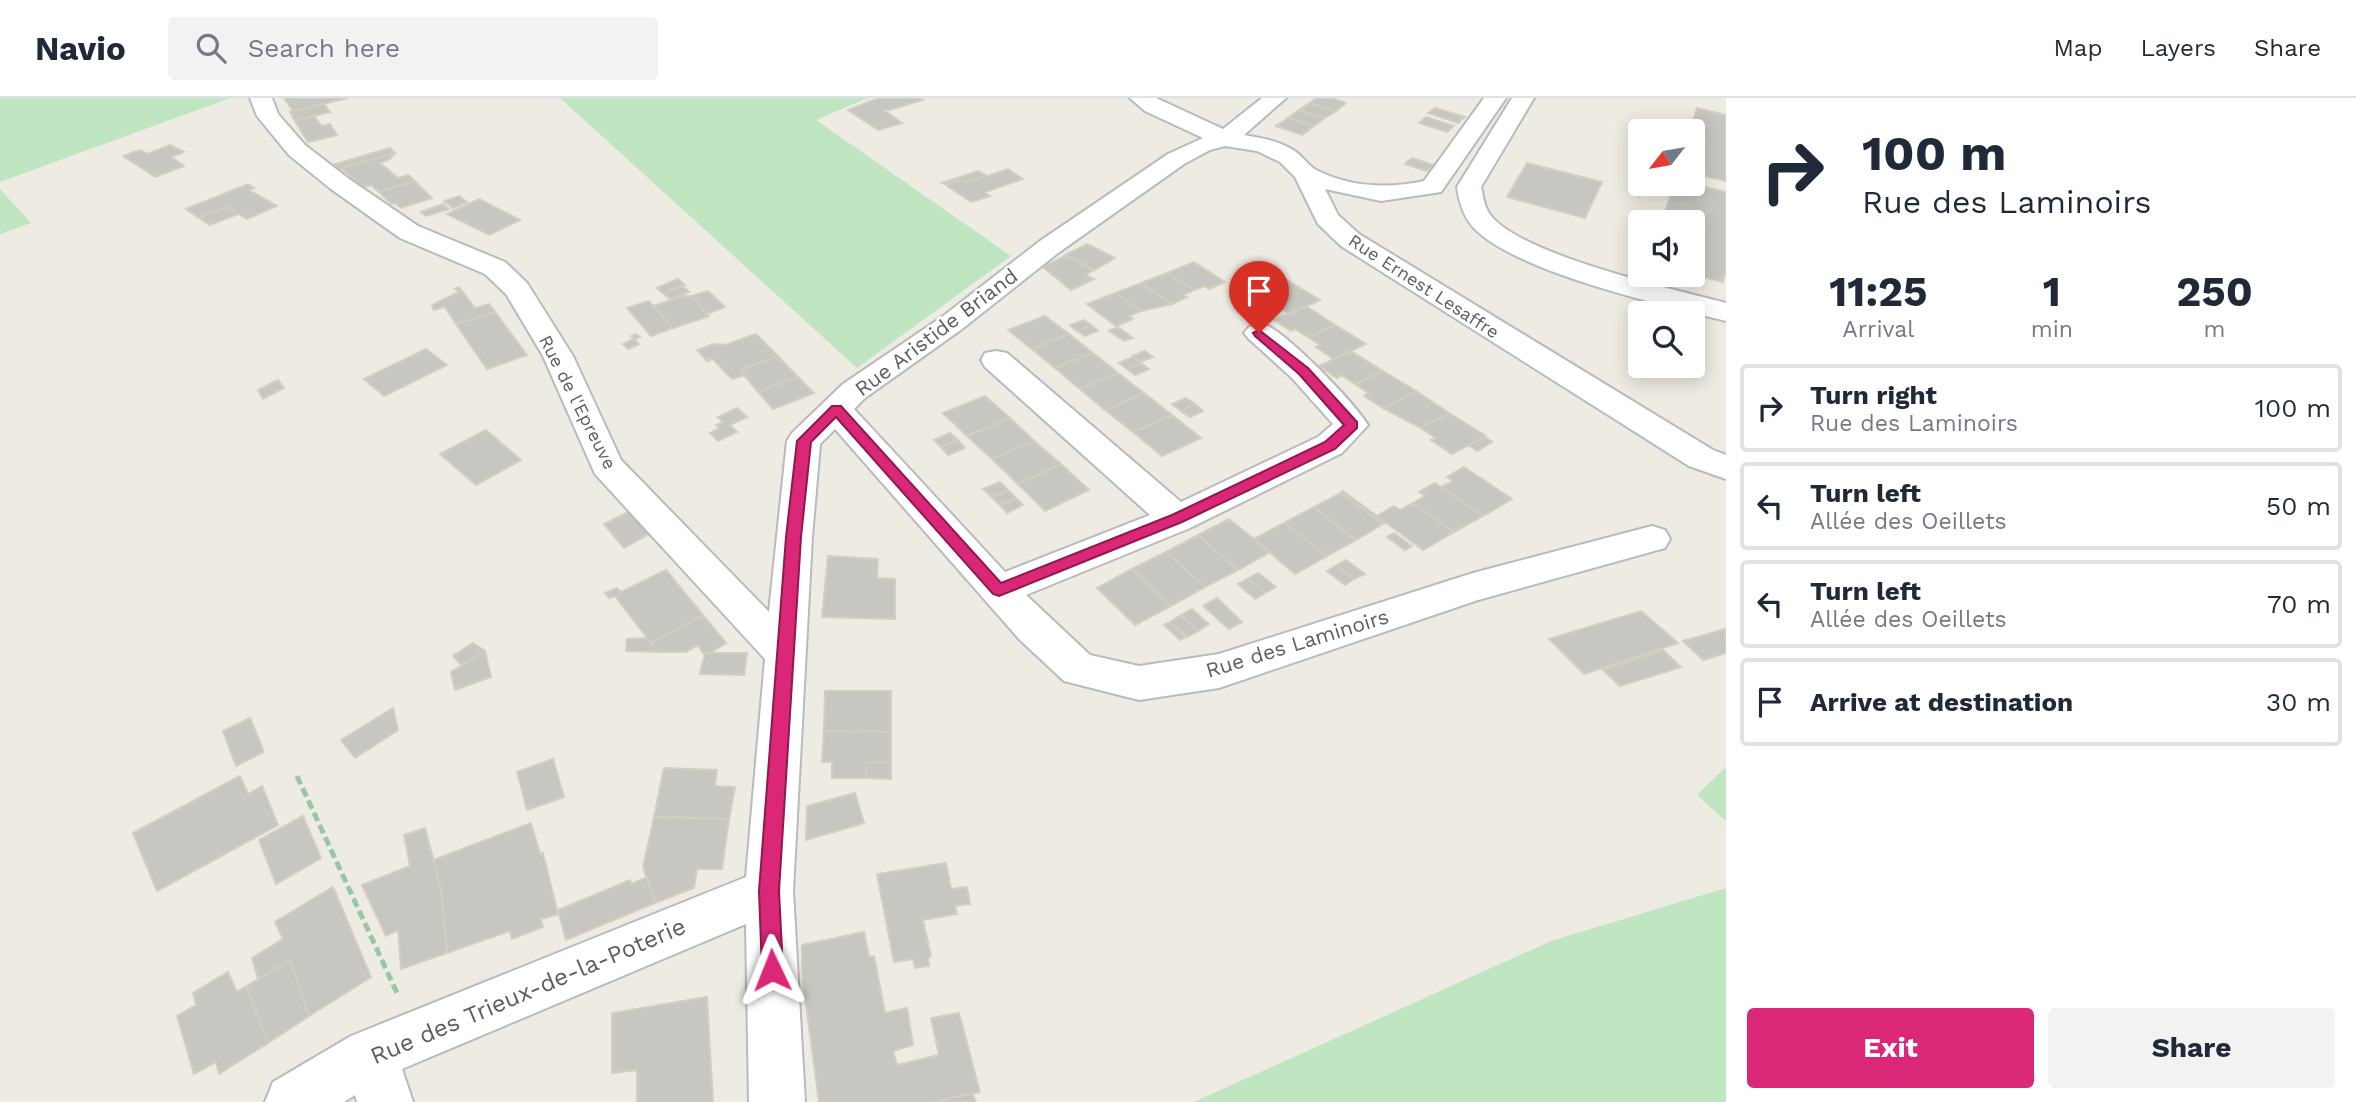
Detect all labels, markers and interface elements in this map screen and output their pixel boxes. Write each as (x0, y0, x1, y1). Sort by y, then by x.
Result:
search box (168, 17, 658, 80)
text: Navio (35, 29, 126, 68)
icon: search (192, 29, 230, 67)
text: Search here (248, 33, 400, 63)
text: Map (2054, 34, 2102, 62)
text: Layers (2140, 34, 2216, 62)
text: Share (2254, 34, 2321, 62)
north arrow (1628, 119, 1704, 196)
map controls (1628, 119, 1705, 378)
text: 100 m (1862, 124, 2006, 182)
icon: right (1747, 126, 1838, 217)
text: Rue des Laminoirs (1862, 183, 2151, 221)
button: sound (1628, 210, 1705, 287)
street label: Rue Ernest Lesaffre (1345, 230, 1503, 342)
pin (1229, 261, 1289, 333)
street label: Rue Aristide Briand (850, 263, 1022, 401)
text: 11:25 (1829, 267, 1928, 316)
text: 1 (2043, 267, 2061, 316)
text: 250 (2176, 267, 2253, 316)
icon: arrive (1240, 272, 1278, 310)
button: search (1628, 301, 1705, 378)
text: Arrival (1842, 316, 1914, 343)
text: min (2031, 316, 2073, 343)
text: m (2204, 316, 2225, 343)
street label: Rue de l'Epreuve (535, 331, 621, 473)
text: Turn right (1810, 380, 1937, 410)
icon: right (1751, 389, 1789, 427)
text: 100 m (2255, 393, 2331, 423)
text: Rue des Laminoirs (1810, 410, 2018, 437)
text: Turn left (1810, 478, 1921, 508)
icon: left (1751, 487, 1789, 525)
text: 50 m (2266, 491, 2331, 521)
text: Allée des Oeillets (1810, 508, 2007, 535)
text: Turn left (1810, 576, 1921, 606)
icon: left (1751, 585, 1789, 623)
text: 70 m (2267, 589, 2331, 619)
street label: Rue des Laminoirs (1203, 603, 1391, 683)
text: Allée des Oeillets (1810, 606, 2007, 633)
icon: arrive (1751, 683, 1789, 721)
text: Arrive at destination (1810, 687, 2073, 717)
text: 30 m (2266, 687, 2331, 717)
street label: Rue des Trieux-de-la-Poterie (366, 912, 690, 1070)
position arrow (735, 933, 809, 1007)
button: Exit (1747, 1008, 2034, 1088)
button: Share (2048, 1008, 2335, 1088)

